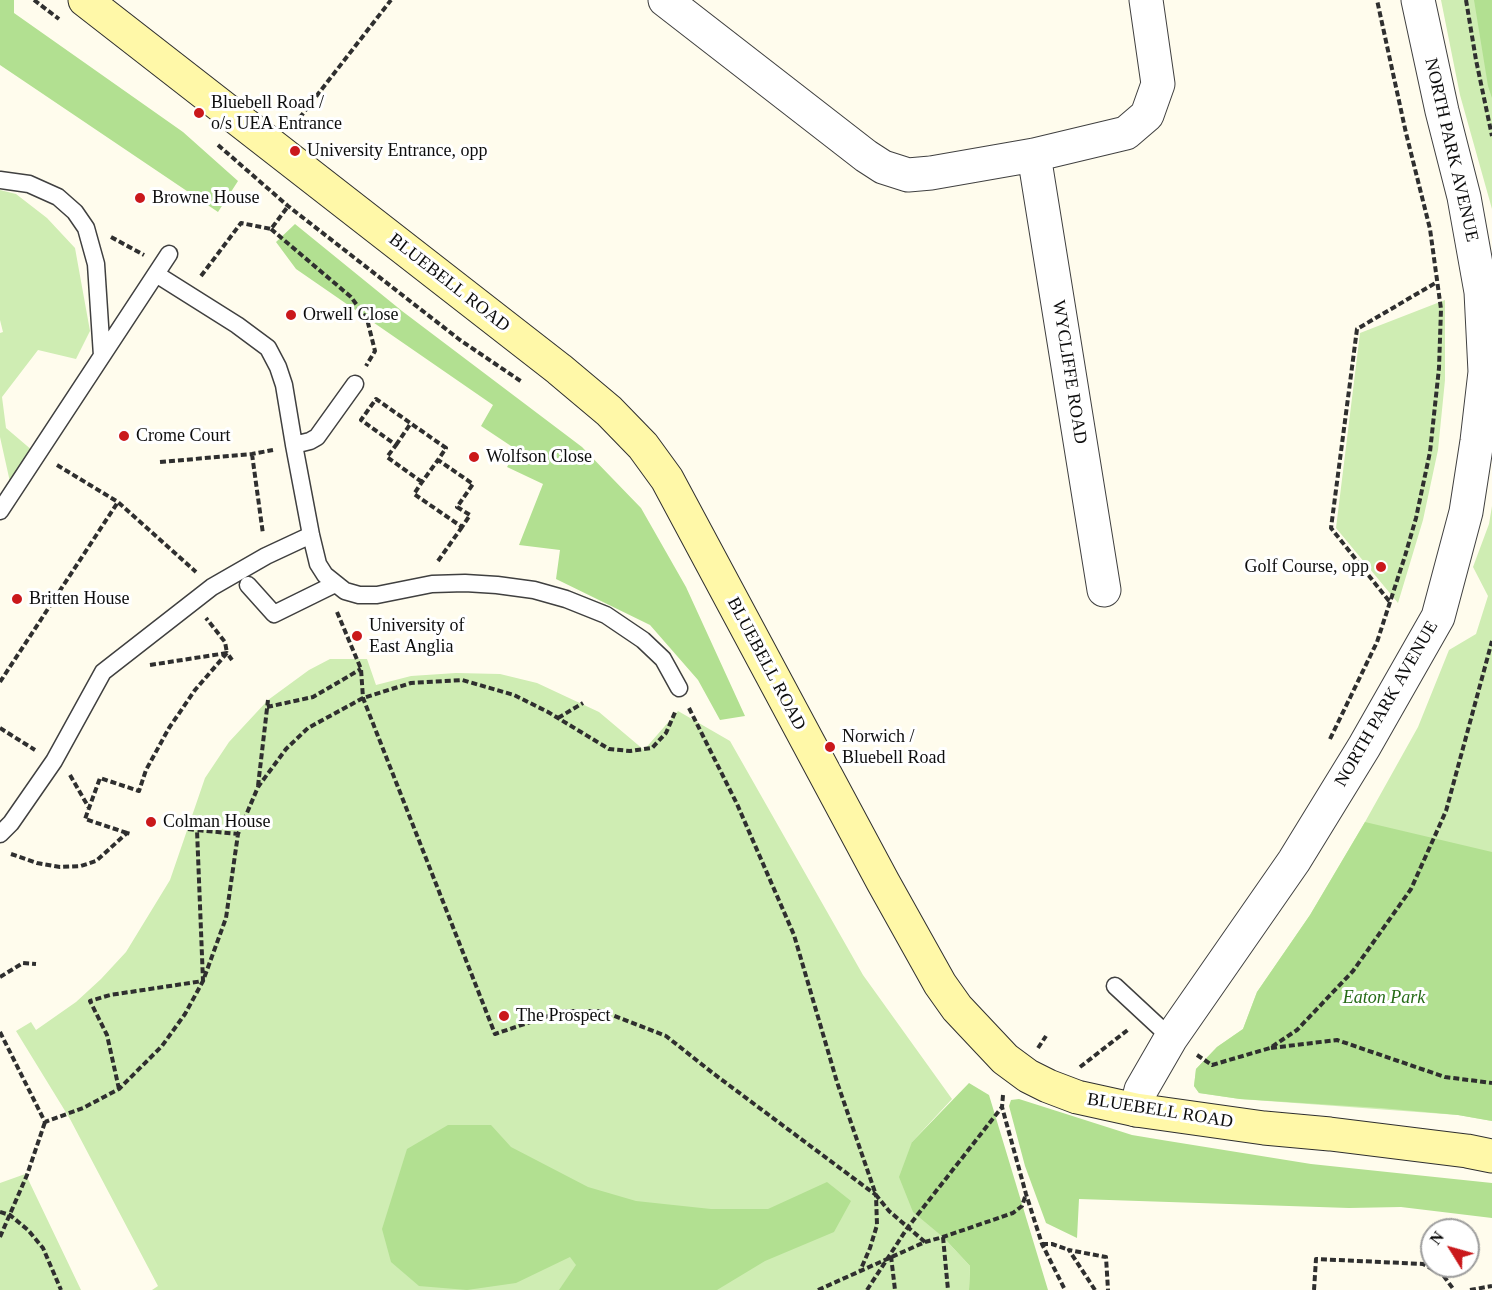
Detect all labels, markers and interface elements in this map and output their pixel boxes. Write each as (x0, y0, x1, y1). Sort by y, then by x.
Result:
street label: NORTH PARK AVENUE (1419, 56, 1483, 244)
place label: Bluebell Road / o/s UEA Entrance (211, 92, 342, 134)
marker: Bluebell Road / o/s UEA Entrance (192, 106, 206, 120)
place label: University Entrance, opp (307, 140, 487, 162)
marker: University Entrance, opp (288, 144, 302, 158)
place label: Browne House (152, 187, 259, 209)
marker: Browne House (133, 191, 147, 205)
street label: BLUEBELL ROAD (384, 229, 514, 337)
street label: WYCLIFFE ROAD (1047, 298, 1091, 446)
place label: Orwell Close (303, 304, 398, 326)
marker: Orwell Close (284, 308, 298, 322)
place label: Crome Court (136, 425, 230, 447)
marker: Crome Court (117, 429, 131, 443)
place label: Wolfson Close (486, 446, 592, 468)
marker: Wolfson Close (467, 450, 481, 464)
place label: Golf Course, opp (1245, 556, 1369, 578)
marker: Golf Course, opp (1374, 560, 1388, 574)
place label: Britten House (29, 588, 129, 610)
marker: Britten House (10, 592, 24, 606)
street label: BLUEBELL ROAD (722, 594, 810, 734)
place label: University of East Anglia (369, 615, 464, 658)
street label: NORTH PARK AVENUE (1331, 617, 1443, 791)
marker: University of East Anglia (350, 629, 364, 643)
place label: Norwich / Bluebell Road (842, 726, 945, 768)
marker: Norwich / Bluebell Road (823, 740, 837, 754)
place label: Colman House (163, 811, 270, 833)
marker: Colman House (144, 815, 158, 829)
park label: Eaton Park (1343, 987, 1425, 1009)
place label: The Prospect (516, 1005, 610, 1027)
marker: The Prospect (497, 1009, 511, 1023)
street label: BLUEBELL ROAD (1085, 1089, 1235, 1133)
north arrow (1420, 1218, 1480, 1278)
text: N (1427, 1228, 1447, 1248)

